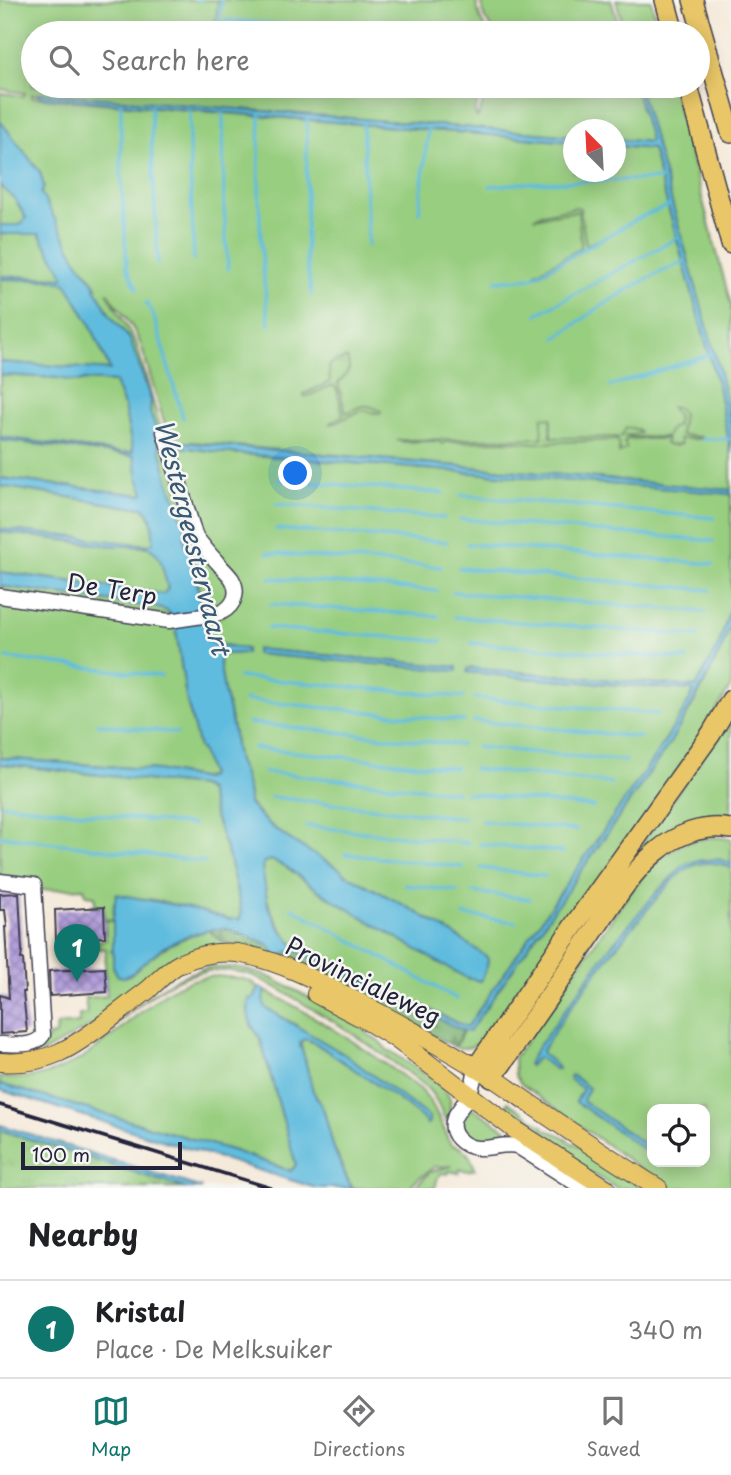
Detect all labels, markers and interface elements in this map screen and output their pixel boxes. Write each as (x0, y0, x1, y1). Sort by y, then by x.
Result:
search box (21, 21, 710, 98)
text: Search here (101, 40, 250, 79)
icon: search (45, 41, 83, 79)
north arrow (563, 119, 626, 182)
water label: Westergeestervaart (145, 415, 242, 662)
your location (278, 456, 312, 490)
street label: De Terp (65, 563, 160, 613)
pin: 1 (54, 924, 100, 982)
street label: Provincialeweg (280, 927, 448, 1033)
map controls (647, 1104, 710, 1167)
button: locate (647, 1104, 710, 1167)
scale bar (21, 1139, 182, 1171)
text: 100 m (32, 1140, 90, 1168)
text: Nearby (28, 1211, 138, 1256)
text: Kristal (95, 1292, 185, 1331)
text: 1 (46, 1312, 57, 1347)
text: 340 m (628, 1312, 703, 1347)
text: Place · De Melksuiker (95, 1331, 332, 1366)
tab: Map (91, 1392, 131, 1462)
tab: Directions (313, 1392, 405, 1462)
tab: Saved (586, 1392, 640, 1462)

